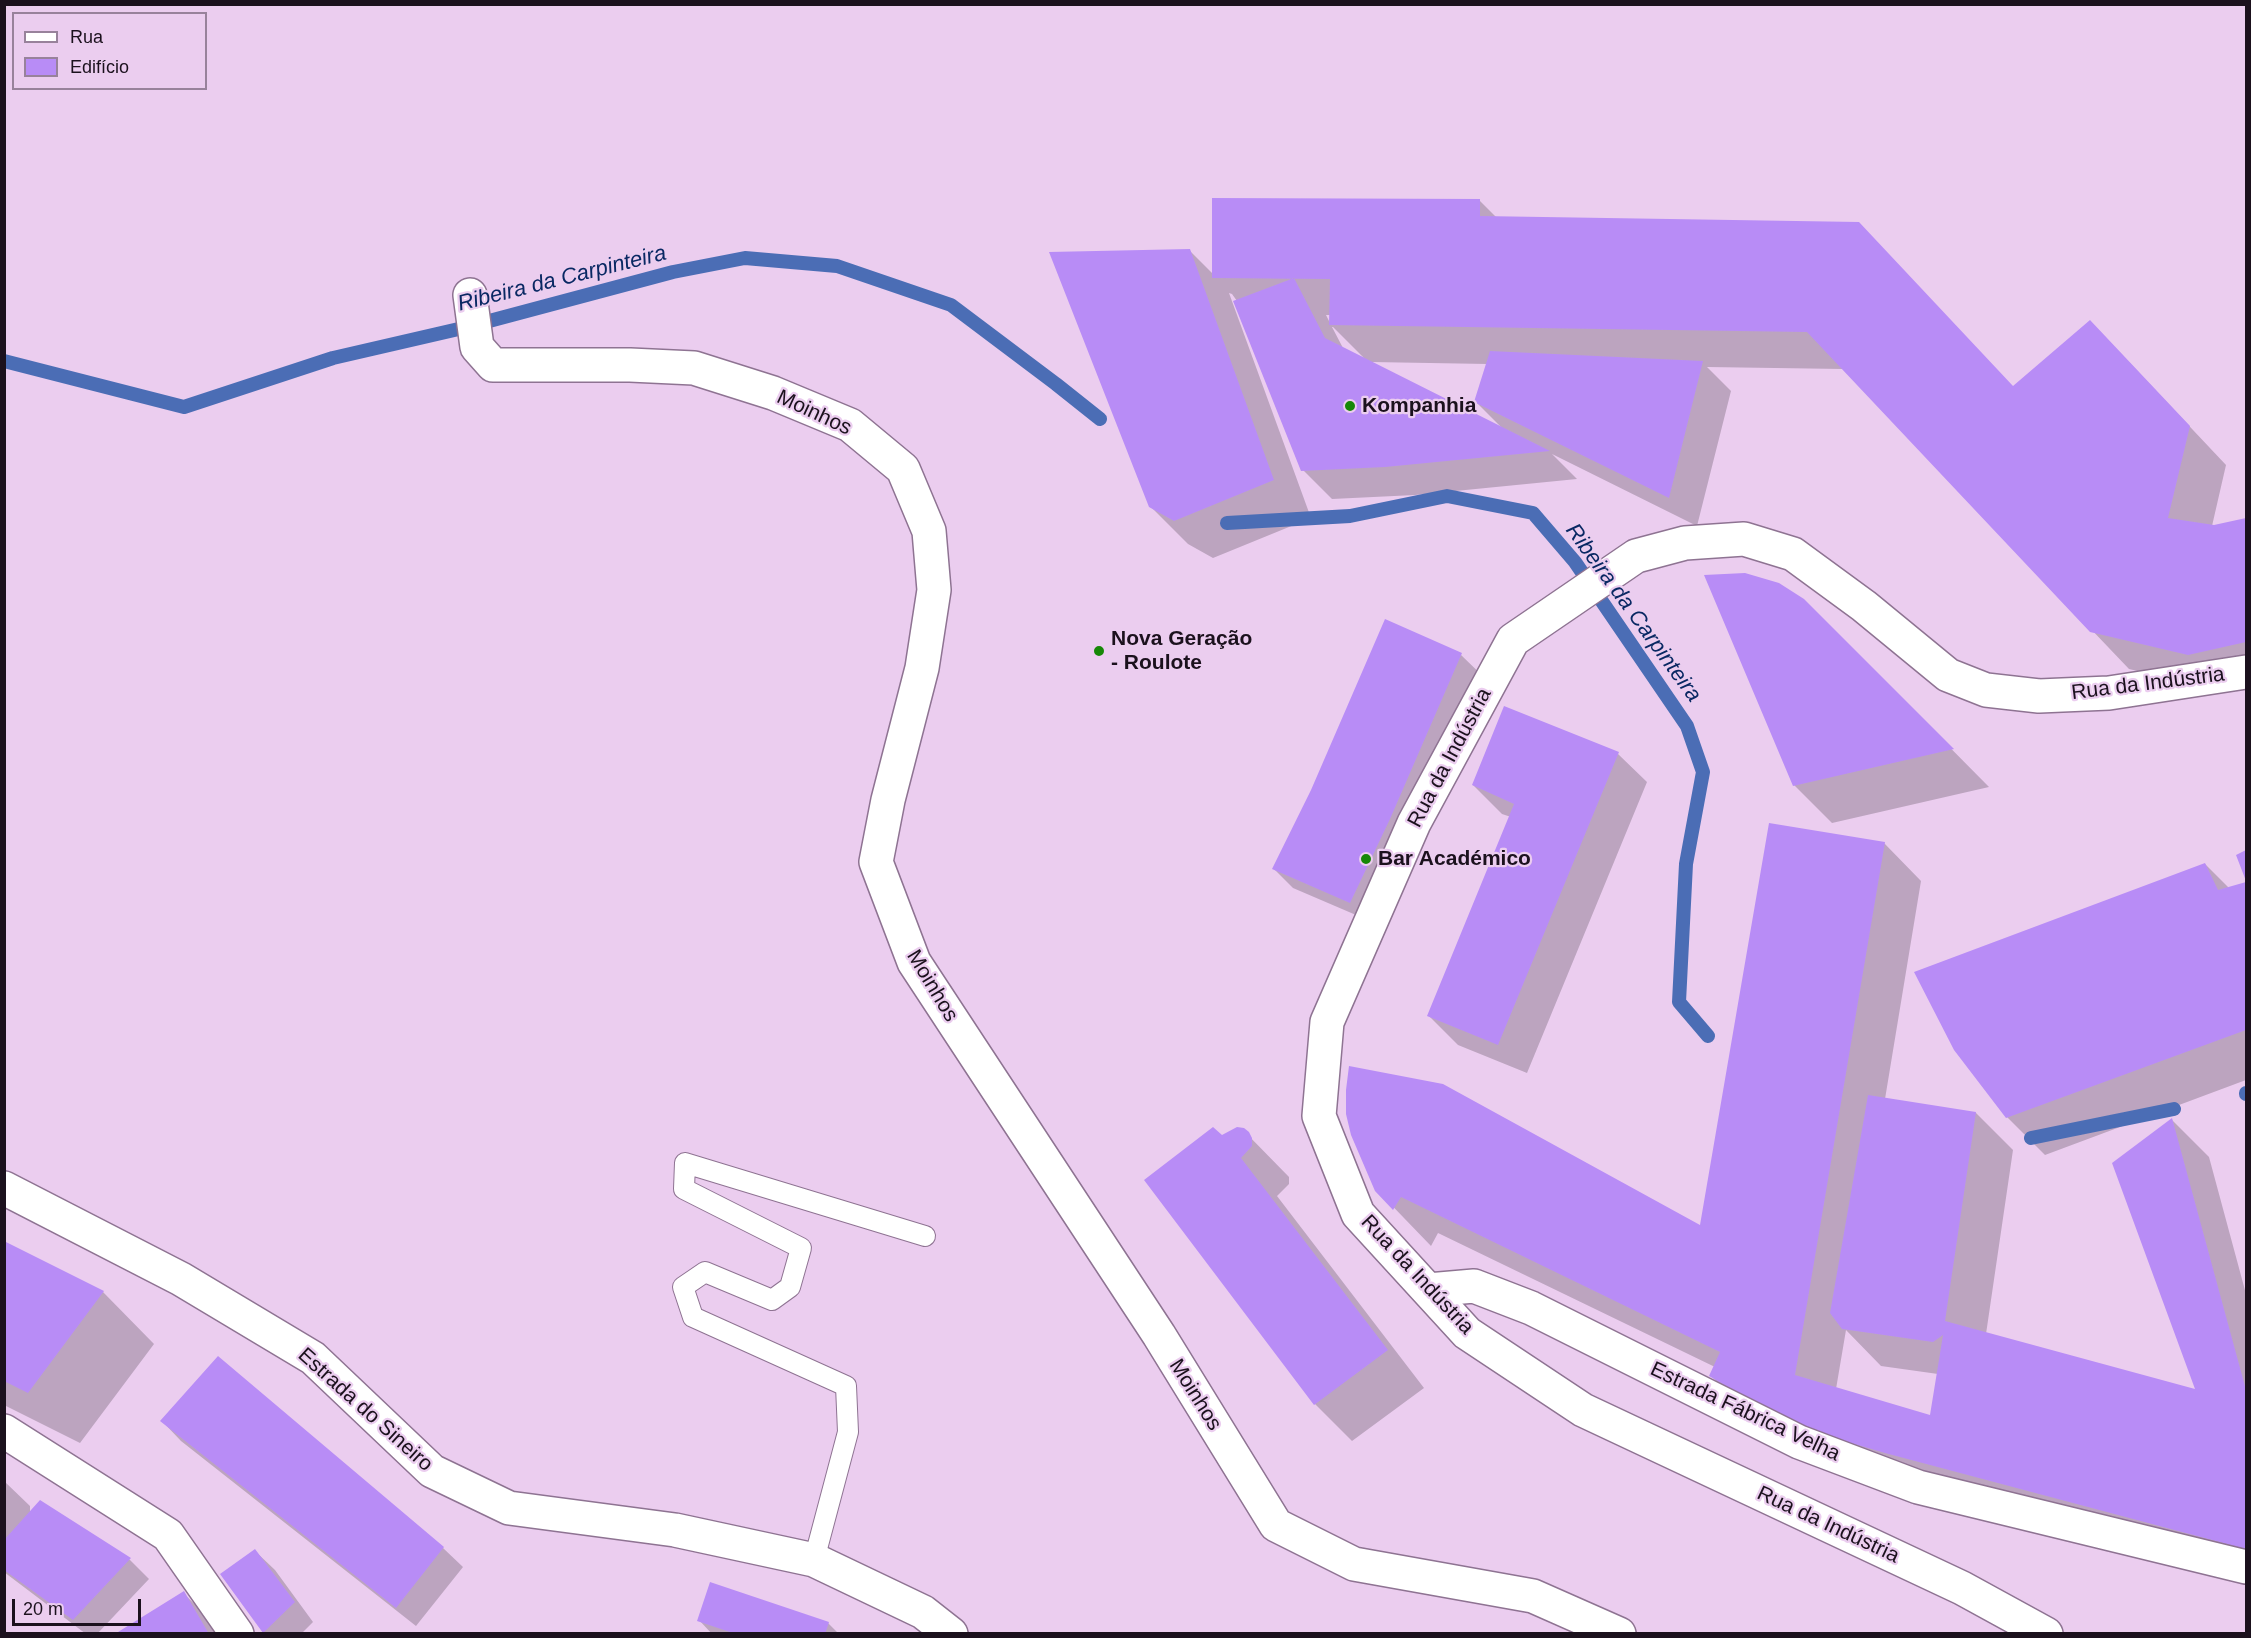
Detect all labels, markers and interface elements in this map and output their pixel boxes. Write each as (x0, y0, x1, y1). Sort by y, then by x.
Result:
legend (12, 12, 207, 90)
text: Rua (70, 27, 103, 47)
text: Edifício (70, 57, 129, 77)
water label: Ribeira da Carpinteira (455, 240, 669, 318)
street label: Moinhos (773, 385, 855, 441)
place label: Kompanhia (1362, 393, 1476, 419)
marker: Kompanhia (1343, 399, 1357, 413)
water label: Ribeira da Carpinteira (1559, 519, 1707, 707)
place label: Nova Geração - Roulote (1111, 626, 1252, 676)
marker: Nova Geração - Roulote (1092, 644, 1106, 658)
street label: Rua da Indústria (2070, 662, 2226, 706)
street label: Rua da Indústria (1403, 684, 1497, 832)
place label: Bar Académico (1378, 846, 1531, 872)
marker: Bar Académico (1359, 852, 1373, 866)
street label: Moinhos (901, 945, 963, 1027)
street label: Rua da Indústria (1355, 1210, 1479, 1340)
street label: Estrada do Sineiro (292, 1343, 438, 1477)
street label: Moinhos (1163, 1355, 1227, 1435)
street label: Estrada Fábrica Velha (1646, 1357, 1844, 1467)
street label: Rua da Indústria (1753, 1481, 1903, 1569)
scale bar (15, 1587, 144, 1625)
text: 20 m (23, 1599, 63, 1619)

